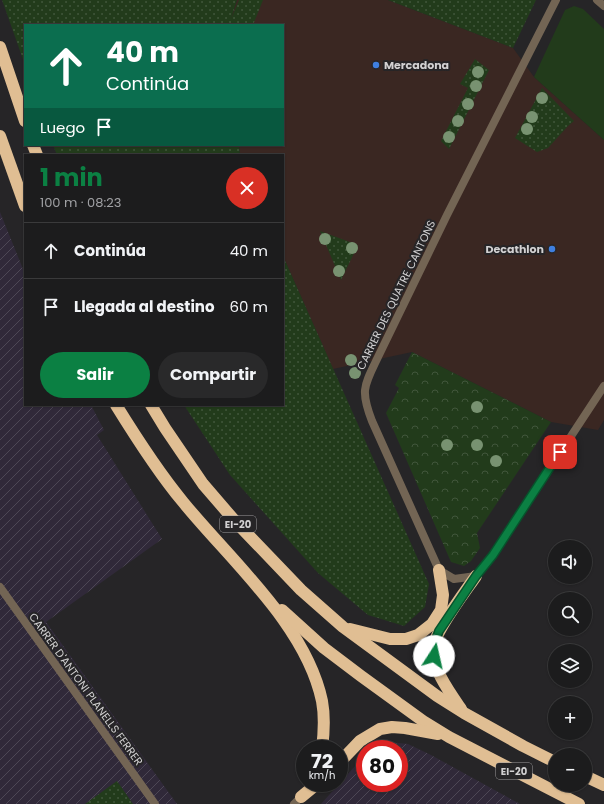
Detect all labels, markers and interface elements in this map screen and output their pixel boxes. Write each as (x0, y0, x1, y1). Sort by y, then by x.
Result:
text: 40 m (106, 33, 179, 72)
icon: ahead (40, 40, 92, 92)
place label: Mercadona (384, 57, 449, 73)
marker: Mercadona (371, 60, 381, 70)
text: Continúa (106, 71, 189, 96)
icon: arrive (93, 116, 115, 138)
text: Luego (40, 117, 85, 138)
text: 1 min (40, 161, 103, 194)
button: close (226, 167, 268, 209)
text: 100 m · 08:23 (40, 193, 121, 212)
street label: CARRER DES QUATRE CANTONS (353, 218, 439, 372)
icon: ahead (40, 240, 62, 262)
text: Continúa (74, 240, 146, 261)
text: 40 m (230, 240, 268, 261)
place label: Decathlon (486, 241, 544, 257)
marker: Decathlon (547, 244, 557, 254)
icon: arrive (40, 296, 62, 318)
text: Llegada al destino (74, 296, 215, 317)
text: 60 m (230, 296, 268, 317)
button: Salir (40, 352, 150, 398)
button: Compartir (158, 352, 268, 398)
pin (543, 435, 577, 469)
icon: arrive (549, 441, 571, 463)
road number: EI-20 (220, 516, 256, 532)
map controls (548, 540, 592, 792)
button: sound (548, 540, 592, 584)
button: search (548, 592, 592, 636)
street label: CARRER D'ANTONI PLANELLS FERRER (25, 610, 147, 769)
position arrow (413, 635, 455, 677)
button: layers (548, 644, 592, 688)
button: + (548, 696, 592, 740)
speed limit sign: 80 (356, 740, 408, 792)
text: 72 (311, 747, 333, 775)
button: − (548, 748, 592, 792)
road number: EI-20 (496, 763, 532, 779)
text: km/h (309, 768, 335, 783)

